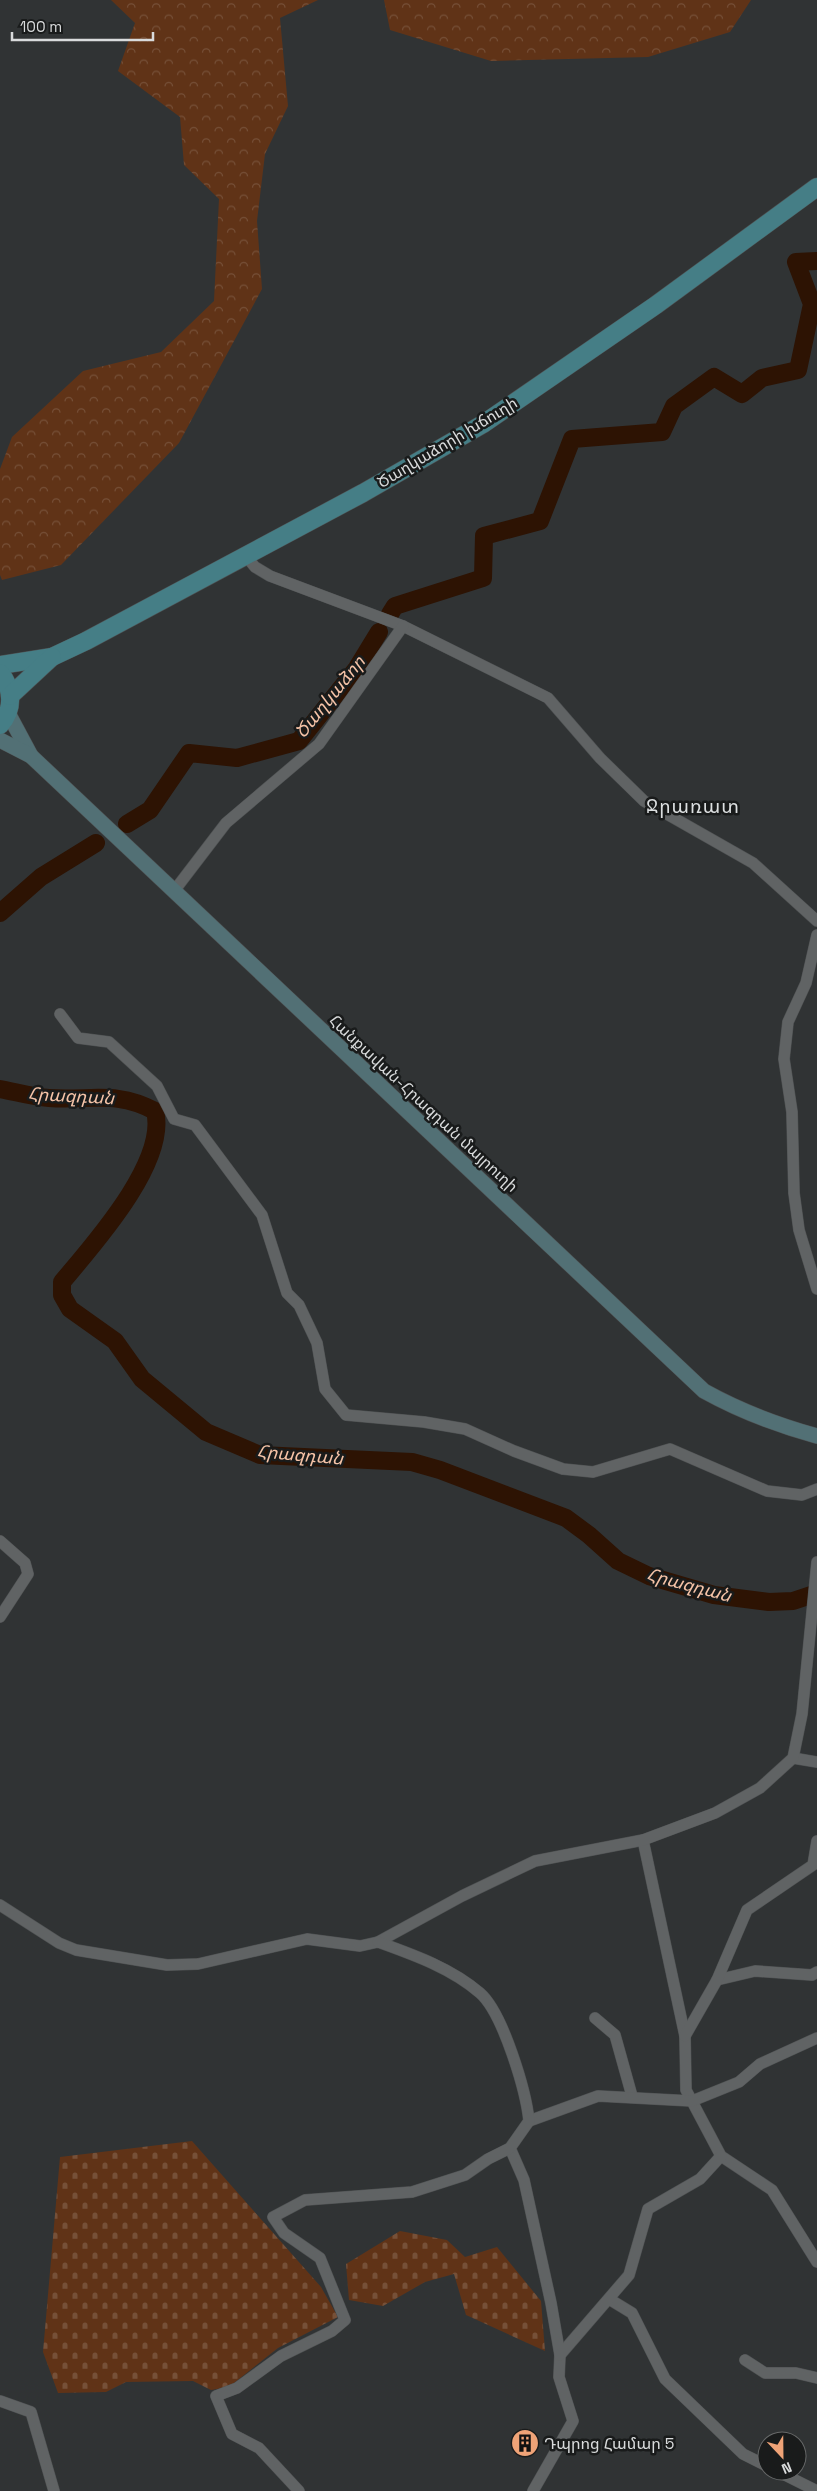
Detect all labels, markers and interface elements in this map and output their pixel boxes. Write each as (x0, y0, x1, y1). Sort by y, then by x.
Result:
scale bar (12, 10, 154, 42)
text: 100 m (20, 17, 62, 36)
street label: Ծաղկաձորի խճուղի (373, 392, 521, 493)
water label: Ծաղկաձոր (289, 651, 370, 743)
district label: Ջրառատ (646, 794, 740, 819)
street label: Հանքավան-Հրազդան մայրուղի (325, 1010, 523, 1197)
water label: Հրազդան (27, 1082, 116, 1109)
water label: Հրազդան (256, 1439, 345, 1470)
water label: Հրազդան (645, 1562, 735, 1607)
building icon: Դպրոց Համար 5 (510, 2428, 540, 2458)
north arrow (757, 2431, 807, 2481)
place label: Դպրոց Համար 5 (544, 2433, 674, 2454)
text: N (779, 2458, 795, 2478)

